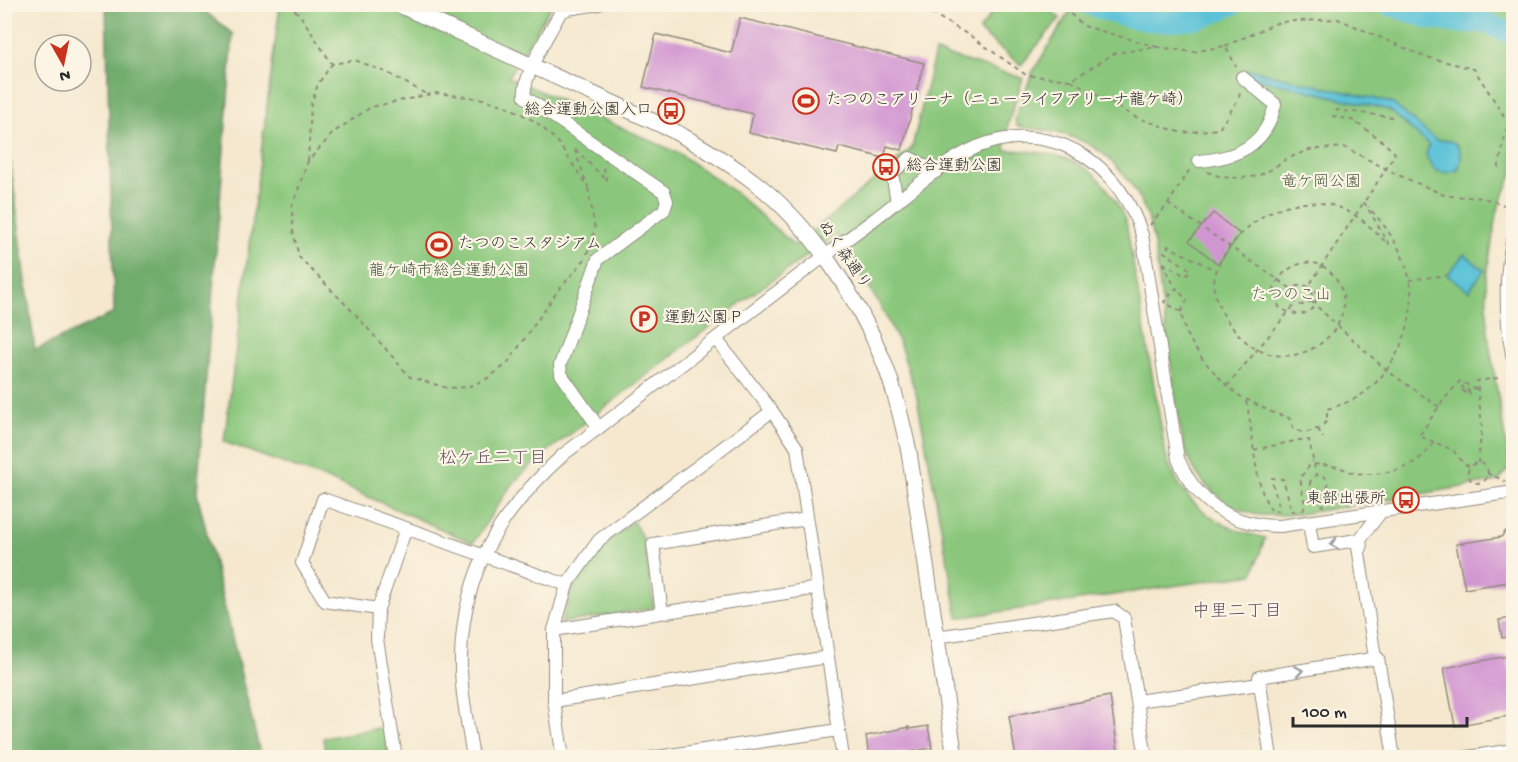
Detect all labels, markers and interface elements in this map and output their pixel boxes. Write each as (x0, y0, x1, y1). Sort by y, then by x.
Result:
north arrow (33, 33, 93, 93)
text: N (58, 64, 71, 85)
sports icon: たつのこアリーナ（ニューライフアリーナ龍ケ崎） (791, 86, 821, 116)
place label: たつのこアリーナ（ニューライフアリーナ龍ケ崎） (826, 90, 1193, 111)
bus stop icon: 総合運動公園入口 (656, 96, 686, 126)
place label: 総合運動公園入口 (524, 101, 652, 121)
bus stop icon: 総合運動公園 (871, 152, 901, 182)
place label: 総合運動公園 (906, 157, 1002, 177)
park label: 竜ケ岡公園 (1281, 172, 1361, 193)
street label: ぬく森通り (812, 217, 875, 294)
sports icon: たつのこスタジアム (424, 230, 454, 260)
place label: たつのこスタジアム (458, 235, 602, 255)
park label: 龍ケ崎市総合運動公園 (369, 262, 529, 282)
park label: たつのこ山 (1251, 286, 1331, 306)
parking icon: 運動公園Ｐ (629, 304, 659, 334)
place label: 運動公園Ｐ (664, 309, 744, 329)
district label: 松ケ丘二丁目 (439, 448, 547, 470)
bus stop icon: 東部出張所 (1391, 485, 1421, 515)
place label: 東部出張所 (1306, 489, 1386, 510)
one-way arrow (1330, 537, 1340, 550)
district label: 中里二丁目 (1192, 601, 1282, 623)
one-way arrow (1293, 665, 1303, 678)
scale bar (1293, 690, 1467, 728)
text: 100 m (1301, 703, 1347, 724)

